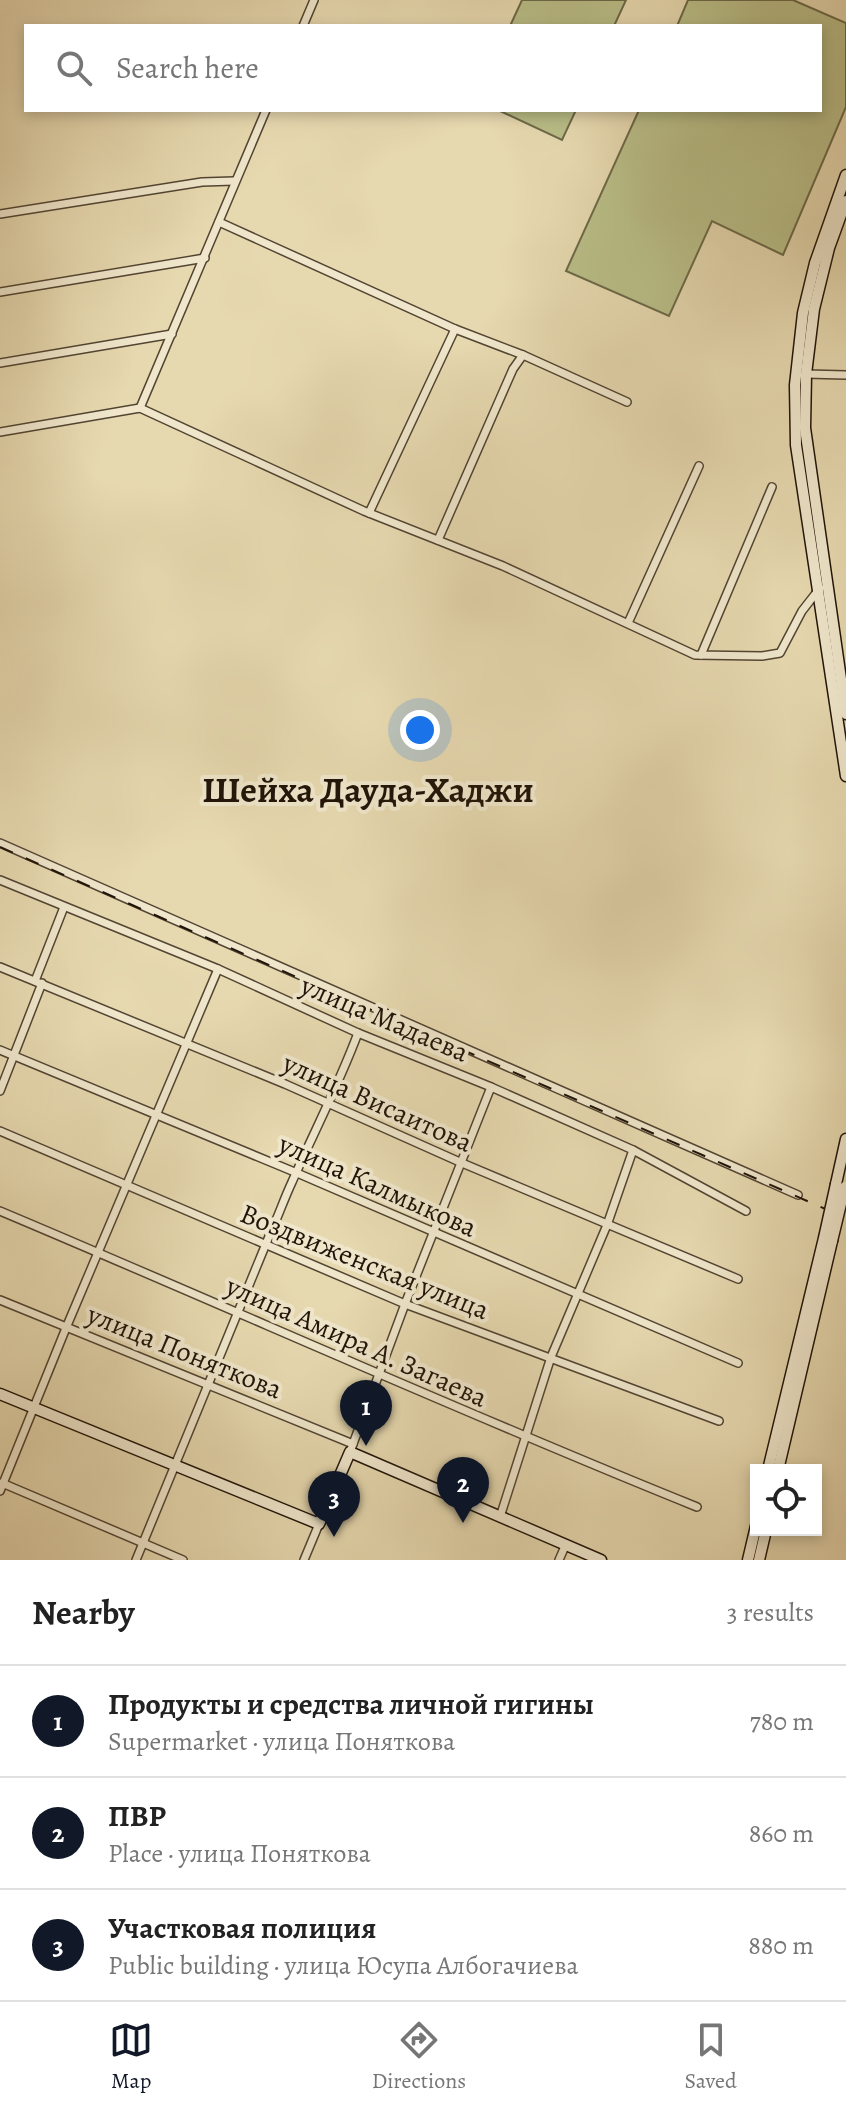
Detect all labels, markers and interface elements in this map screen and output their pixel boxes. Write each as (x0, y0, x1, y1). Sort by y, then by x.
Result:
search box (24, 24, 822, 112)
icon: search (52, 46, 96, 90)
text: Search here (116, 48, 259, 88)
your location (400, 710, 440, 750)
district label: Шейха Дауда-Хаджи (202, 765, 534, 814)
street label: улица Мадаева (294, 966, 475, 1071)
street label: улица Висаитова (276, 1044, 479, 1162)
street label: улица Калмыкова (272, 1125, 483, 1247)
street label: Воздвиженская улица (235, 1195, 495, 1329)
street label: улица Амира А. Загаева (219, 1267, 493, 1417)
street label: улица Поняткова (81, 1295, 288, 1408)
pin: 1 (340, 1380, 392, 1446)
pin: 2 (437, 1457, 489, 1523)
map controls (750, 1464, 822, 1536)
button: locate (750, 1464, 822, 1536)
pin: 3 (308, 1471, 360, 1537)
text: Nearby (32, 1589, 135, 1636)
text: 3 results (727, 1595, 814, 1630)
text: Продукты и средства личной гигины (108, 1684, 594, 1724)
text: 1 (53, 1704, 63, 1739)
text: 780 m (750, 1704, 814, 1739)
text: Supermarket · улица Поняткова (108, 1724, 455, 1759)
text: ПВР (108, 1796, 166, 1836)
text: 2 (52, 1816, 64, 1851)
text: 860 m (749, 1816, 814, 1851)
text: Place · улица Поняткова (108, 1836, 371, 1871)
text: Участковая полиция (108, 1908, 376, 1948)
text: 3 (52, 1928, 64, 1963)
text: 880 m (748, 1928, 814, 1963)
text: Public building · улица Юсупа Албогачиева (108, 1948, 579, 1983)
tab: Map (109, 2018, 153, 2096)
tab: Directions (372, 2018, 466, 2096)
tab: Saved (685, 2018, 737, 2096)

